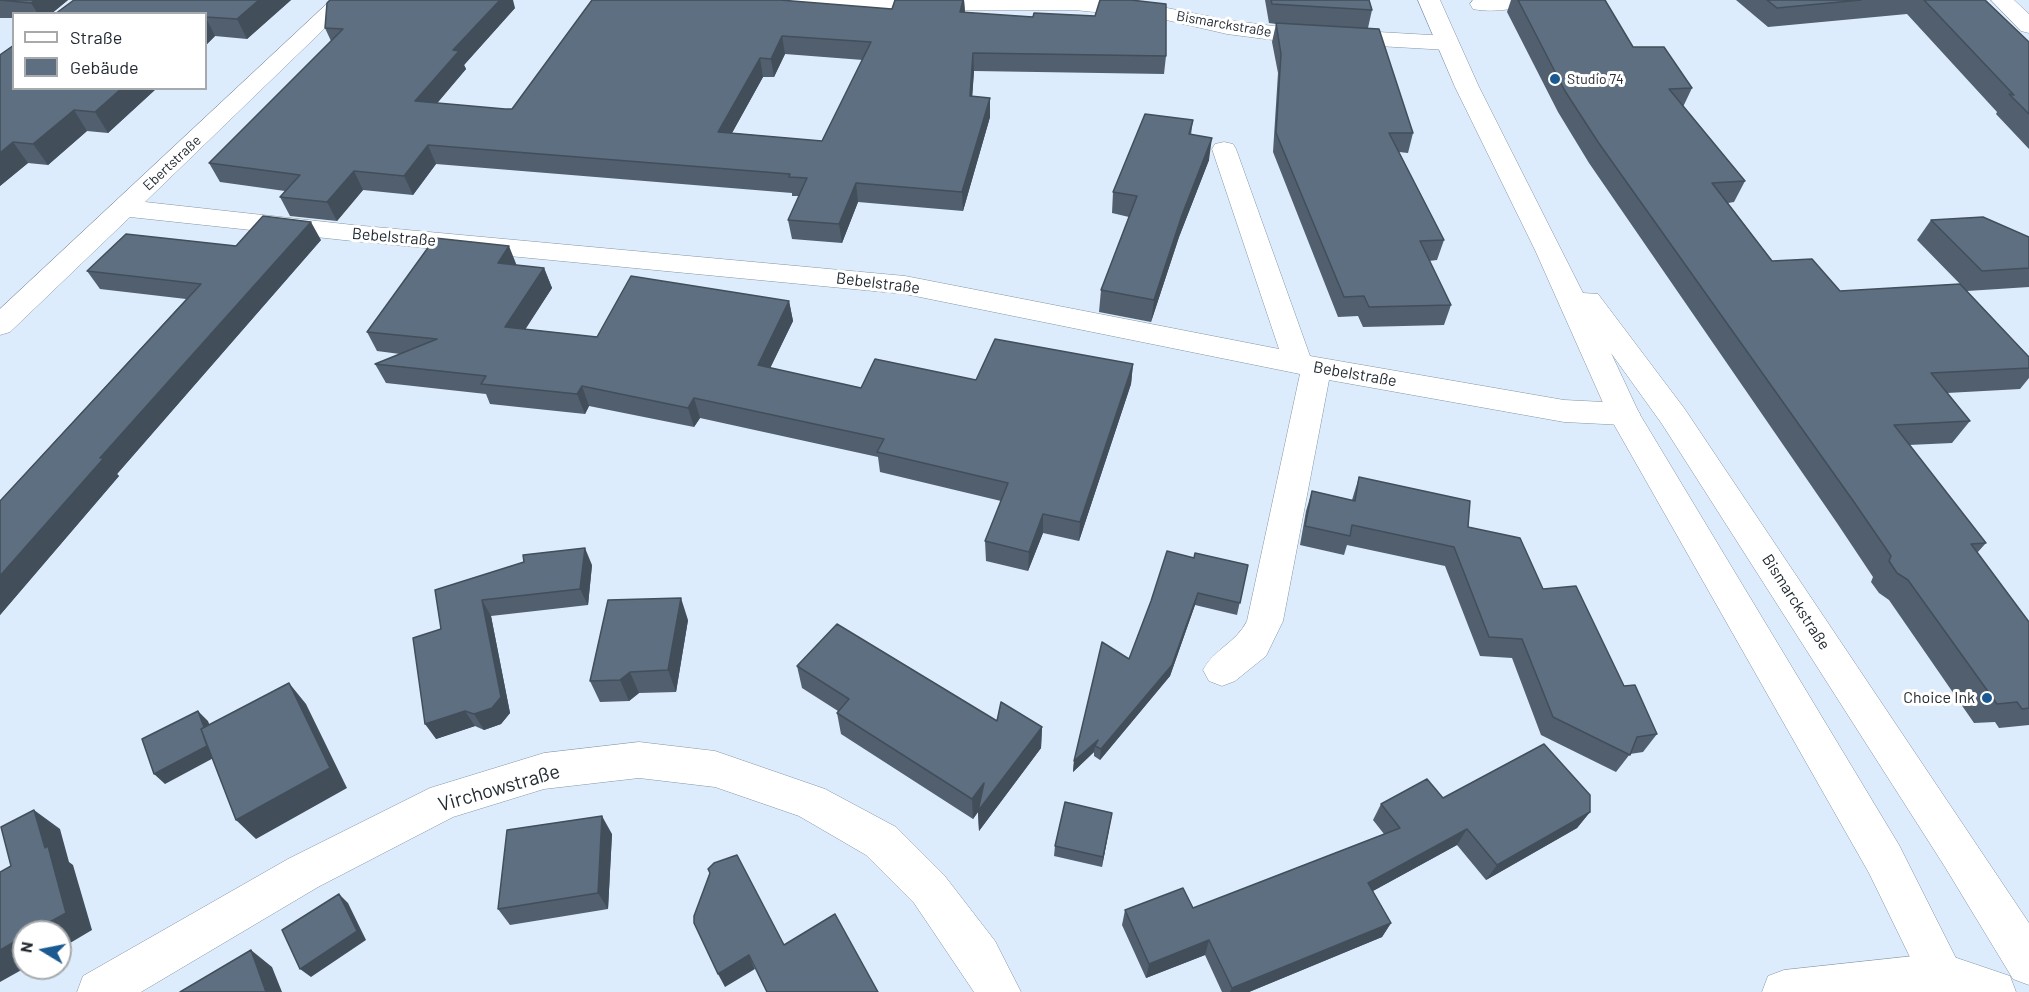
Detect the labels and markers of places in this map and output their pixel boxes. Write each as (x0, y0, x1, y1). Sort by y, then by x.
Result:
place label: Studio 74 (1567, 71, 1624, 87)
marker: Studio 74 (1548, 72, 1562, 86)
place label: Choice Ink (1903, 688, 1975, 708)
marker: Choice Ink (1980, 691, 1994, 705)

